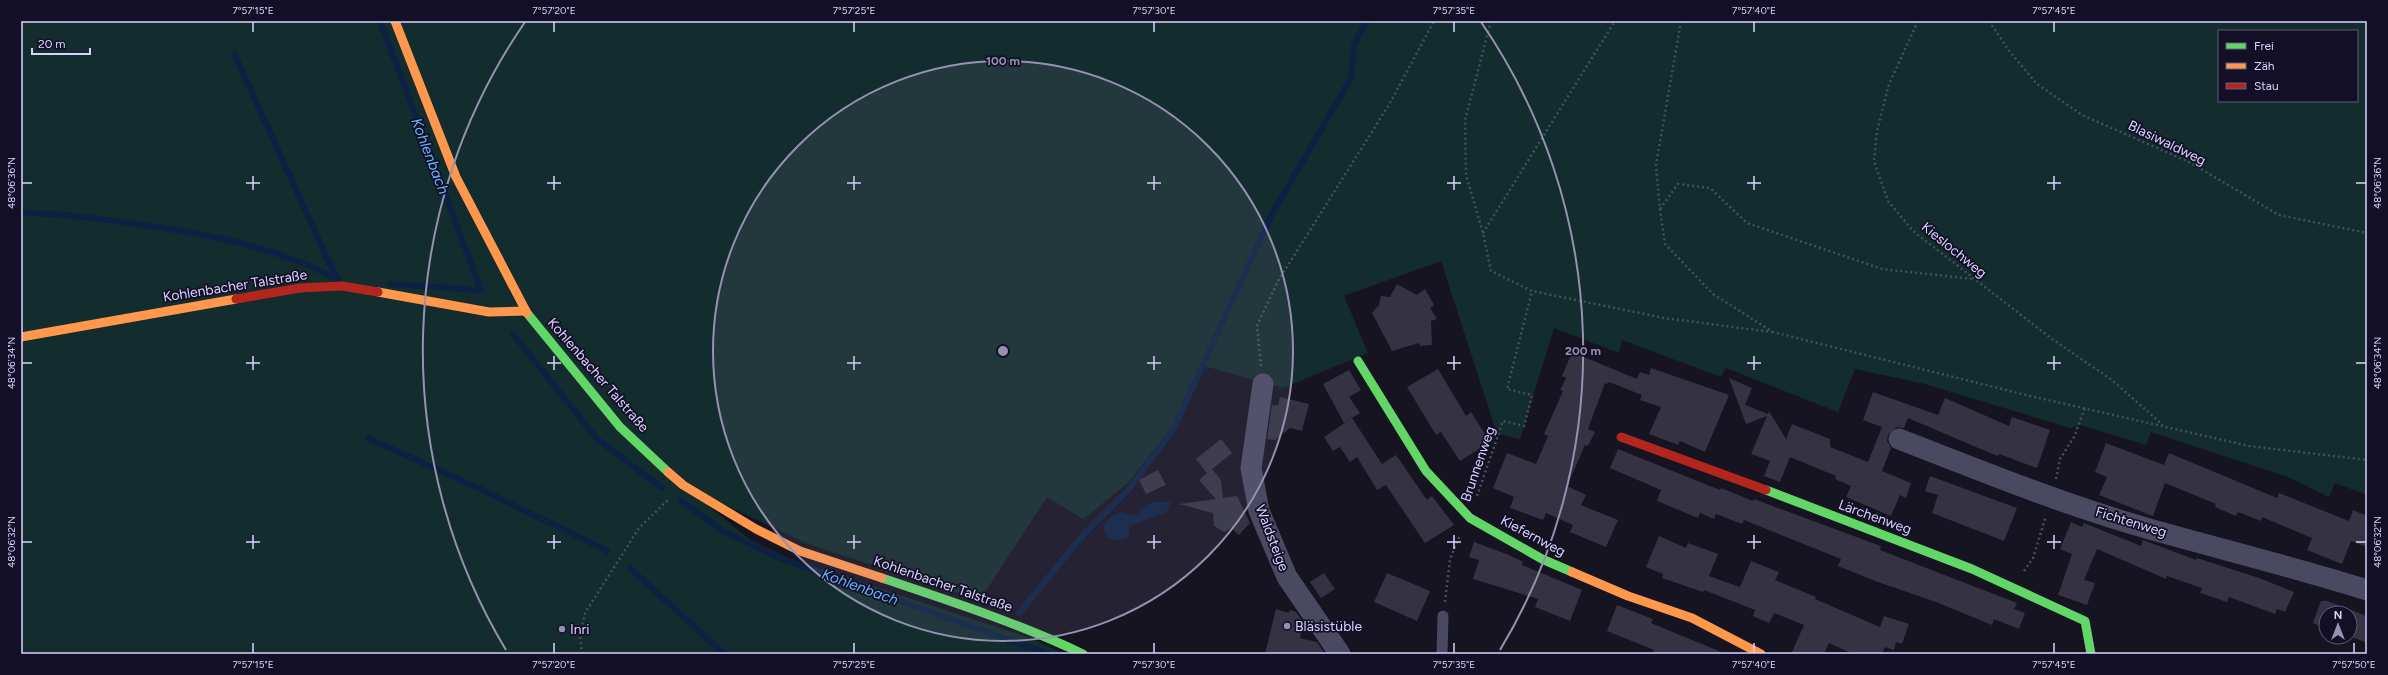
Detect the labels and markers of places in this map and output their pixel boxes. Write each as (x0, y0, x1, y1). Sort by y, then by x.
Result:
centre of rings (996, 344, 1010, 358)
place label: Bläsistüble (1295, 618, 1362, 635)
place label: Inri (570, 621, 590, 638)
marker: Bläsistüble (1282, 621, 1292, 631)
marker: Inri (557, 624, 567, 634)

